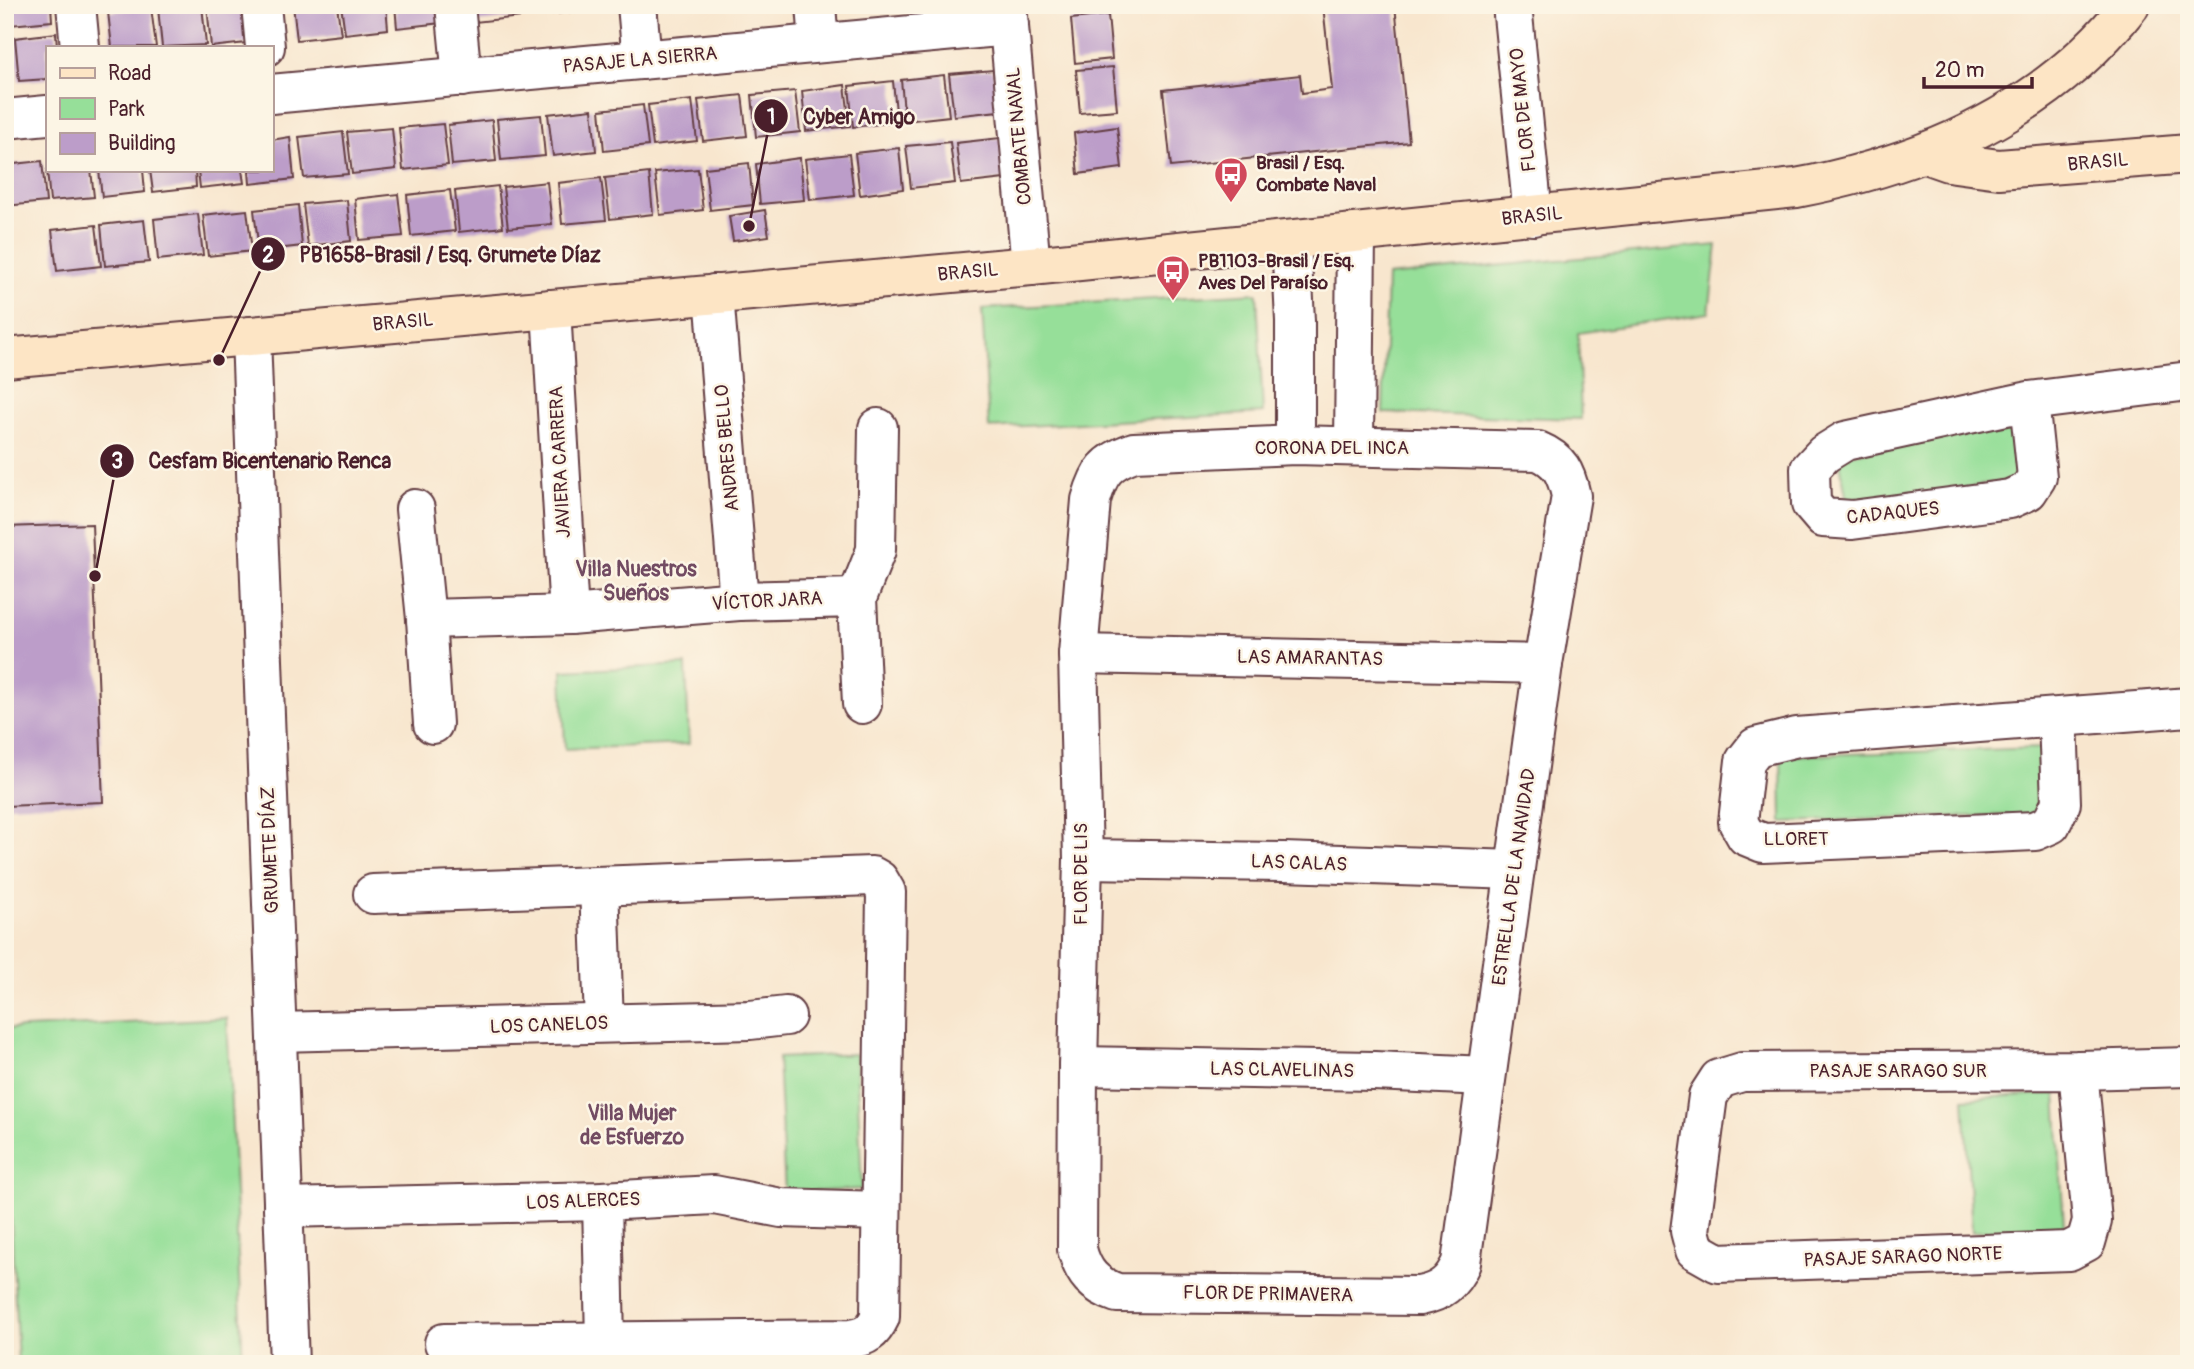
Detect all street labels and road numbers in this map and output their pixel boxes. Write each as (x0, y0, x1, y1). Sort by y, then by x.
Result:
street label: PASAJE LA SIERRA (562, 41, 718, 79)
street label: FLOR DE MAYO (1505, 47, 1541, 173)
street label: COMBATE NAVAL (1001, 66, 1037, 206)
street label: BRASIL (2066, 147, 2130, 177)
street label: BRASIL (1500, 201, 1564, 231)
street label: BRASIL (936, 257, 1000, 287)
street label: BRASIL (371, 307, 435, 337)
street label: ANDRES BELLO (709, 384, 745, 512)
street label: JAVIERA CARRERA (544, 385, 576, 539)
street label: CORONA DEL INCA (1255, 436, 1409, 460)
street label: CADAQUES (1845, 496, 1941, 530)
street label: VÍCTOR JARA (711, 586, 823, 616)
street label: LAS AMARANTAS (1237, 645, 1383, 671)
street label: ESTRELLA DE LA NAVIDAD (1487, 767, 1541, 987)
street label: GRUMETE DÍAZ (256, 786, 284, 914)
street label: FLOR DE LIS (1069, 823, 1093, 925)
street label: LLORET (1764, 827, 1828, 851)
street label: LAS CALAS (1250, 849, 1348, 877)
street label: LOS CANELOS (489, 1011, 609, 1039)
street label: LAS CLAVELINAS (1210, 1057, 1354, 1083)
street label: PASAJE SARAGO SUR (1809, 1059, 1987, 1083)
street label: LOS ALERCES (525, 1187, 641, 1215)
street label: PASAJE SARAGO NORTE (1803, 1242, 2003, 1272)
street label: FLOR DE PRIMAVERA (1183, 1281, 1353, 1307)

